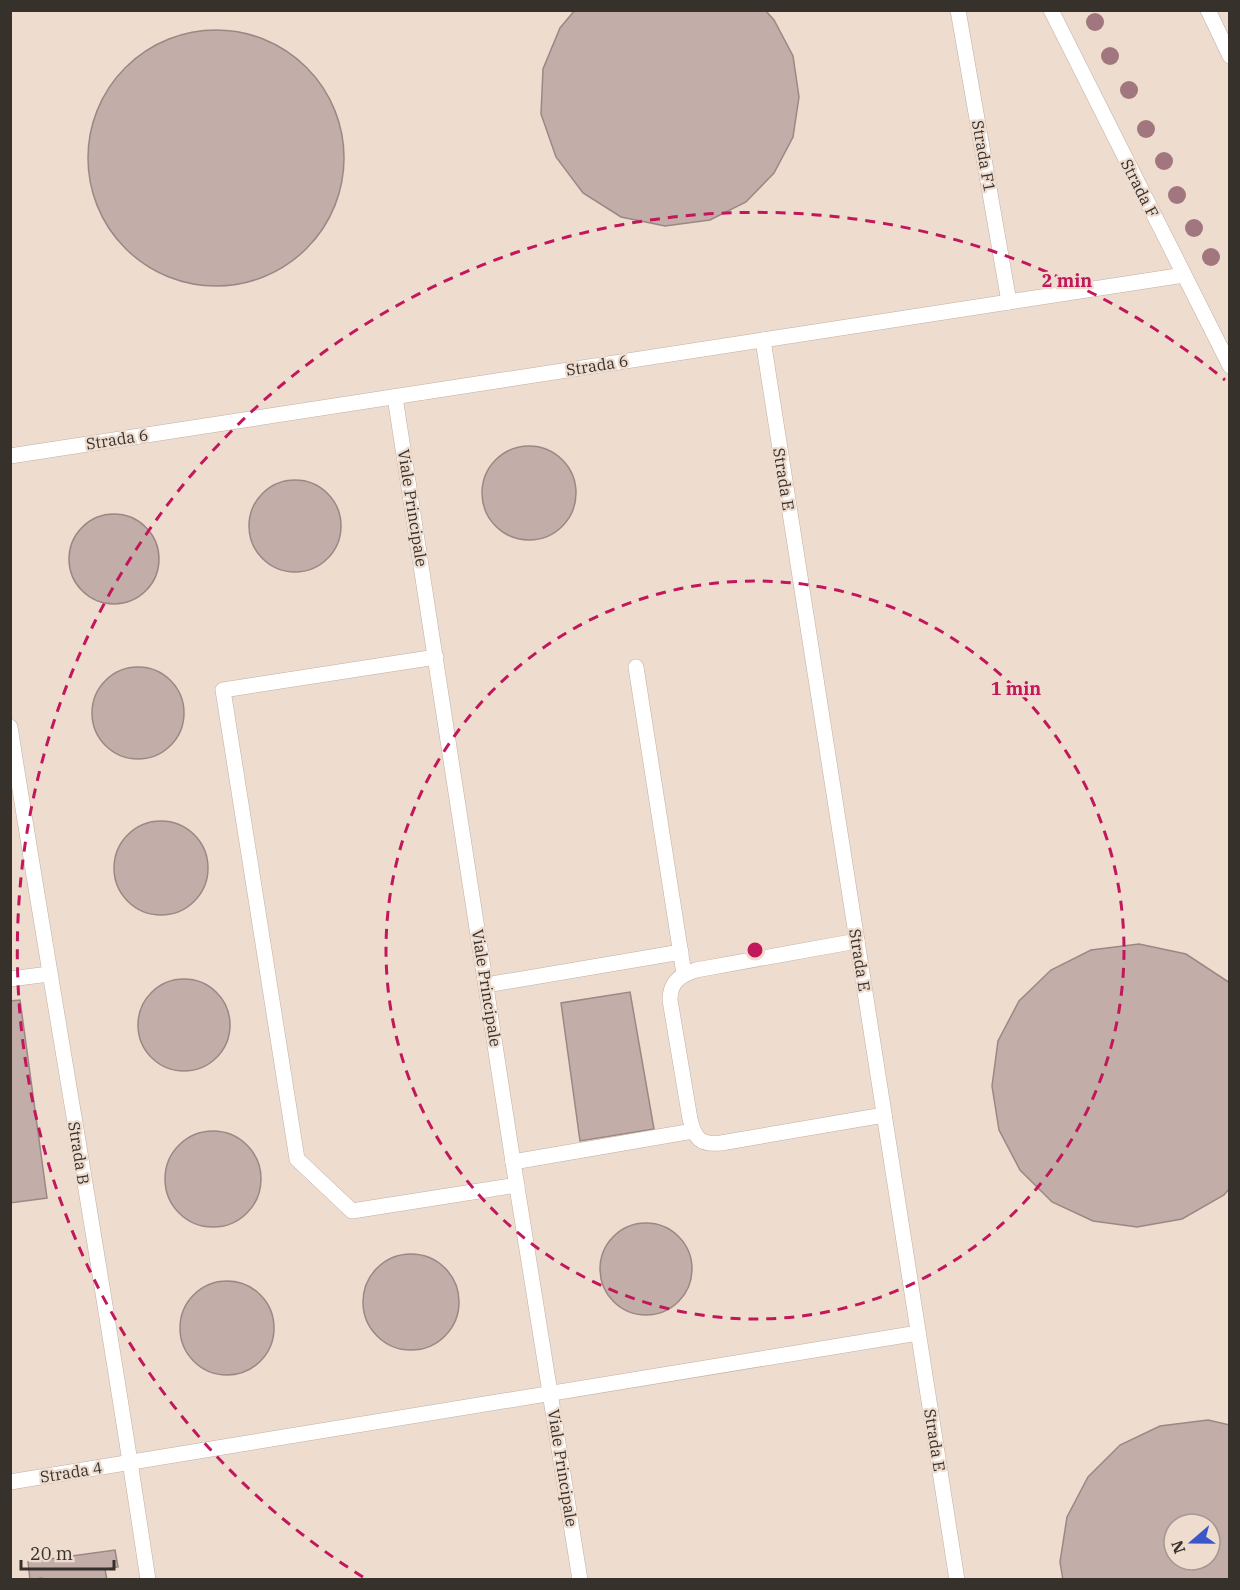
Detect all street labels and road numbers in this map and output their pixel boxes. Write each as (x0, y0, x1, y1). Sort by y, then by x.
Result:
street label: Strada F1 (968, 118, 1000, 194)
street label: Strada F (1117, 155, 1163, 221)
street label: Strada 6 (564, 350, 630, 380)
street label: Strada 6 (84, 424, 150, 454)
street label: Strada E (769, 446, 799, 512)
street label: Viale Principale (394, 448, 432, 568)
street label: Strada E (845, 927, 875, 993)
street label: Viale Principale (468, 928, 506, 1048)
street label: Strada B (64, 1120, 94, 1186)
street label: Strada E (920, 1407, 950, 1473)
street label: Viale Principale (544, 1408, 582, 1528)
street label: Strada 4 (38, 1457, 104, 1487)

